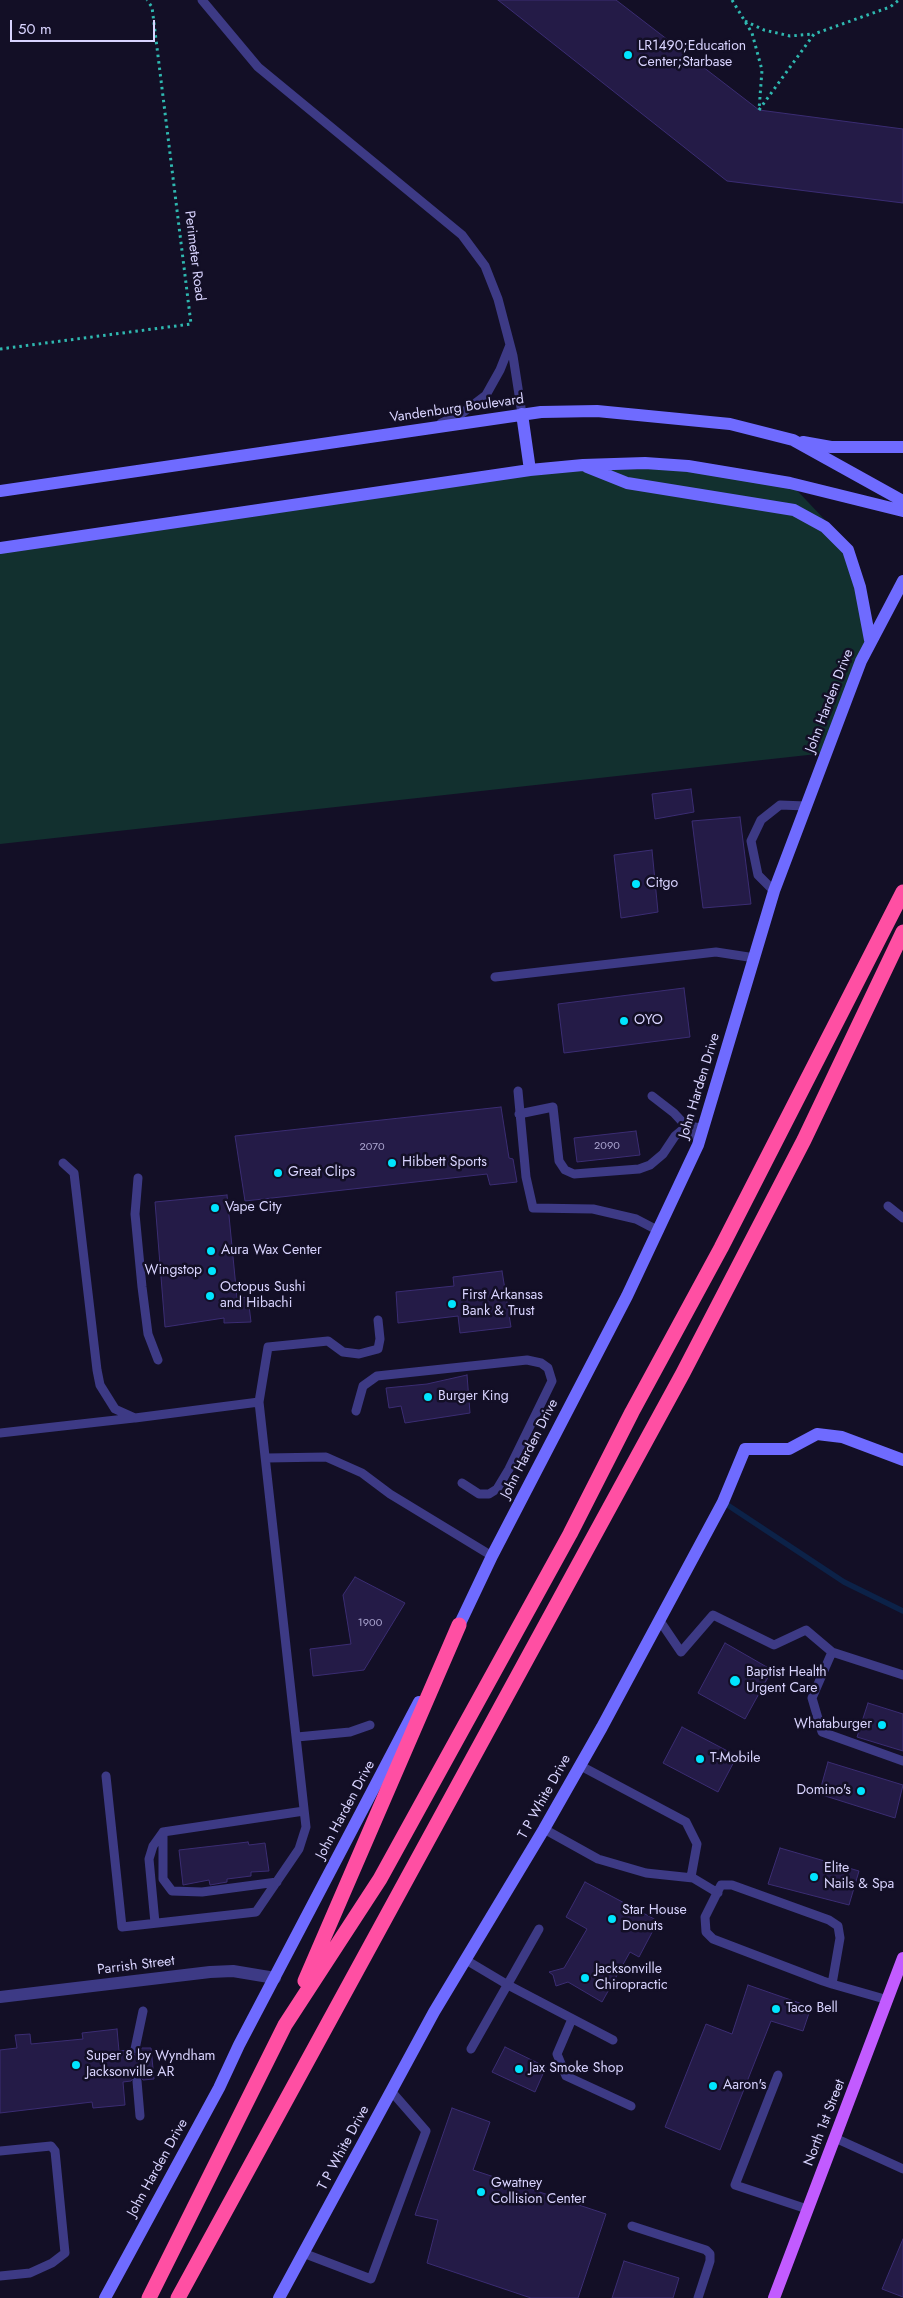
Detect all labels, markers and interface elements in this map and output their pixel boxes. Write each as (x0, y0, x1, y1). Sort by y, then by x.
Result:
scale bar (12, 10, 158, 42)
text: 50 m (18, 18, 52, 40)
place label: LR1490;Education Center;Starbase (638, 39, 746, 72)
marker: LR1490;Education Center;Starbase (622, 49, 634, 61)
street label: Perimeter Road (180, 210, 208, 302)
street label: Vandenburg Boulevard (389, 391, 525, 427)
street label: John Harden Drive (803, 647, 857, 755)
place label: Citgo (646, 876, 678, 892)
marker: Citgo (630, 878, 642, 890)
place label: OYO (634, 1013, 663, 1029)
marker: OYO (618, 1015, 630, 1027)
street label: John Harden Drive (676, 1031, 724, 1141)
house number: 2090 (594, 1139, 620, 1153)
house number: 2070 (359, 1140, 385, 1154)
place label: Hibbett Sports (402, 1155, 487, 1171)
marker: Hibbett Sports (386, 1157, 398, 1169)
place label: Great Clips (288, 1165, 355, 1181)
marker: Great Clips (272, 1167, 284, 1179)
place label: Vape City (225, 1200, 282, 1216)
marker: Vape City (209, 1202, 221, 1214)
place label: Aura Wax Center (221, 1243, 322, 1259)
marker: Aura Wax Center (205, 1245, 217, 1257)
place label: Wingstop (145, 1263, 202, 1279)
marker: Wingstop (206, 1265, 218, 1277)
place label: Octopus Sushi and Hibachi (220, 1280, 306, 1312)
place label: First Arkansas Bank & Trust (462, 1288, 543, 1320)
marker: Octopus Sushi and Hibachi (204, 1290, 216, 1302)
marker: First Arkansas Bank & Trust (446, 1298, 458, 1310)
place label: Burger King (438, 1389, 509, 1405)
marker: Burger King (422, 1391, 434, 1403)
street label: John Harden Drive (498, 1396, 562, 1502)
house number: 1900 (358, 1616, 382, 1630)
place label: Baptist Health Urgent Care (746, 1665, 827, 1698)
marker: Baptist Health Urgent Care (728, 1674, 742, 1688)
place label: Whataburger (794, 1717, 872, 1733)
marker: Whataburger (876, 1719, 888, 1731)
place label: T-Mobile (710, 1751, 760, 1767)
street label: T P White Drive (515, 1752, 575, 1842)
marker: T-Mobile (694, 1753, 706, 1765)
street label: John Harden Drive (313, 1758, 379, 1862)
place label: Domino's (796, 1783, 851, 1799)
marker: Domino's (855, 1785, 867, 1797)
place label: Elite Nails & Spa (824, 1861, 894, 1894)
marker: Elite Nails & Spa (808, 1871, 820, 1883)
place label: Star House Donuts (622, 1903, 687, 1935)
marker: Star House Donuts (606, 1913, 618, 1925)
street label: Parrish Street (96, 1953, 176, 1979)
place label: Jacksonville Chiropractic (595, 1962, 668, 1994)
marker: Jacksonville Chiropractic (579, 1972, 591, 1984)
place label: Taco Bell (786, 2001, 838, 2017)
marker: Taco Bell (770, 2003, 782, 2015)
place label: Super 8 by Wyndham Jacksonville AR (86, 2049, 216, 2082)
marker: Super 8 by Wyndham Jacksonville AR (70, 2059, 82, 2071)
place label: Jax Smoke Shop (529, 2061, 623, 2077)
marker: Jax Smoke Shop (513, 2063, 525, 2075)
street label: North 1st Street (801, 2077, 849, 2169)
place label: Aaron's (723, 2078, 766, 2094)
marker: Aaron's (707, 2080, 719, 2092)
street label: T P White Drive (315, 2103, 373, 2193)
street label: John Harden Drive (124, 2116, 192, 2220)
place label: Gwatney Collision Center (491, 2176, 586, 2208)
marker: Gwatney Collision Center (475, 2186, 487, 2198)

